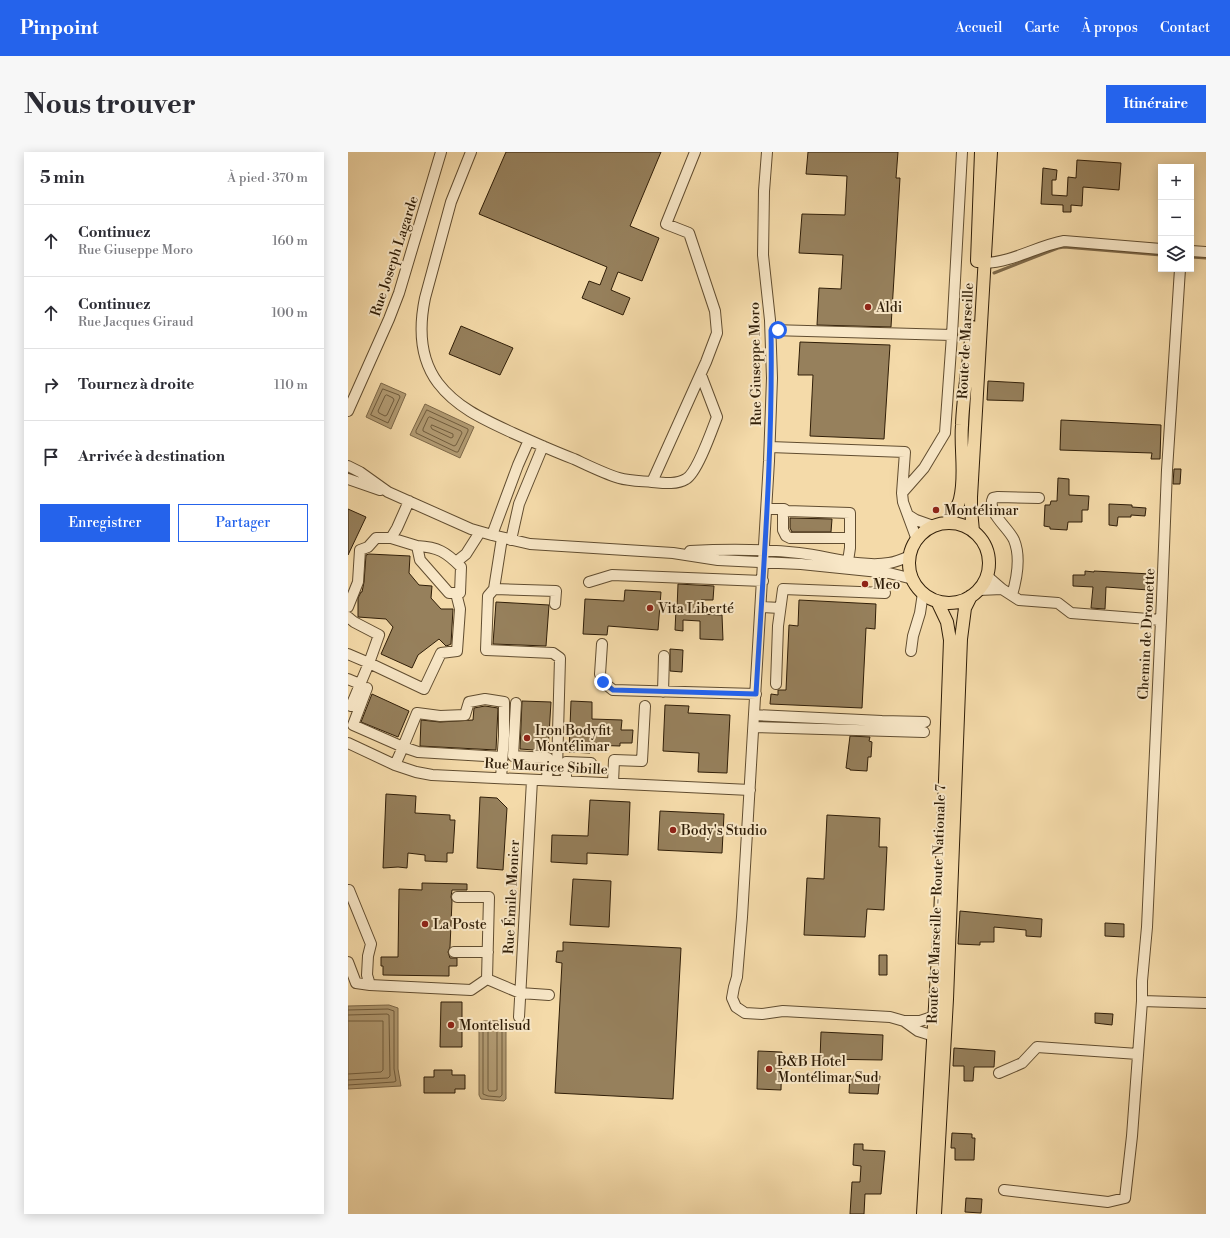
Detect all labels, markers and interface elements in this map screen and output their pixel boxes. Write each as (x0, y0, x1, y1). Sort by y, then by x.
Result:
text: Pinpoint (20, 16, 99, 40)
text: Accueil (955, 19, 1002, 37)
text: Carte (1024, 19, 1059, 37)
text: À propos (1081, 19, 1138, 37)
text: Contact (1160, 19, 1210, 37)
button: Itinéraire (1106, 85, 1206, 123)
text: Nous trouver (24, 87, 196, 122)
map controls (1158, 164, 1194, 272)
button: + (1158, 164, 1194, 200)
text: 5 min (40, 167, 85, 189)
text: À pied · 370 m (227, 170, 308, 186)
street label: Rue Joseph Lagarde (367, 194, 423, 319)
button: − (1158, 200, 1194, 236)
text: Continuez (78, 223, 150, 242)
icon: ahead (40, 230, 62, 252)
text: 160 m (272, 233, 308, 249)
button: layers (1158, 236, 1194, 272)
text: Rue Giuseppe Moro (78, 242, 193, 258)
street label: Route de Marseille (954, 282, 978, 400)
text: Continuez (78, 295, 150, 314)
place label: Aldi (875, 299, 903, 317)
icon: ahead (40, 302, 62, 324)
street label: Rue Giuseppe Moro (746, 302, 766, 426)
marker: Aldi (863, 302, 873, 312)
text: 100 m (272, 305, 308, 321)
text: Rue Jacques Giraud (78, 314, 193, 330)
route start (769, 321, 787, 339)
icon: right (40, 374, 62, 396)
text: Tournez à droite (78, 375, 194, 394)
text: 110 m (274, 377, 308, 393)
icon: arrive (40, 446, 62, 468)
text: Arrivée à destination (78, 447, 225, 466)
place label: Montélimar (944, 502, 1019, 520)
button: Enregistrer (40, 504, 170, 542)
button: Partager (178, 504, 308, 542)
marker: Montélimar (931, 505, 941, 515)
street label: Chemin de Dromette (1135, 568, 1159, 700)
place label: Meo (873, 576, 900, 594)
marker: Meo (860, 579, 870, 589)
place label: Vita Liberté (657, 600, 734, 618)
marker: Vita Liberté (645, 603, 655, 613)
route end (594, 673, 612, 691)
place label: Iron Bodyfit Montélimar (535, 722, 611, 756)
marker: Iron Bodyfit Montélimar (522, 733, 532, 743)
street label: Rue Maurice Sibille (484, 755, 608, 779)
street label: Route de Marseille - Route Nationale 7 (924, 784, 950, 1024)
place label: Body's Studio (680, 822, 767, 840)
marker: Body's Studio (668, 825, 678, 835)
street label: Rue Émile Monier (498, 839, 524, 955)
place label: La Poste (433, 916, 487, 934)
marker: La Poste (420, 919, 430, 929)
place label: Montelisud (459, 1017, 530, 1035)
marker: Montelisud (446, 1020, 456, 1030)
place label: B&B Hotel Montélimar Sud (776, 1053, 879, 1087)
marker: B&B Hotel Montélimar Sud (764, 1064, 774, 1074)

